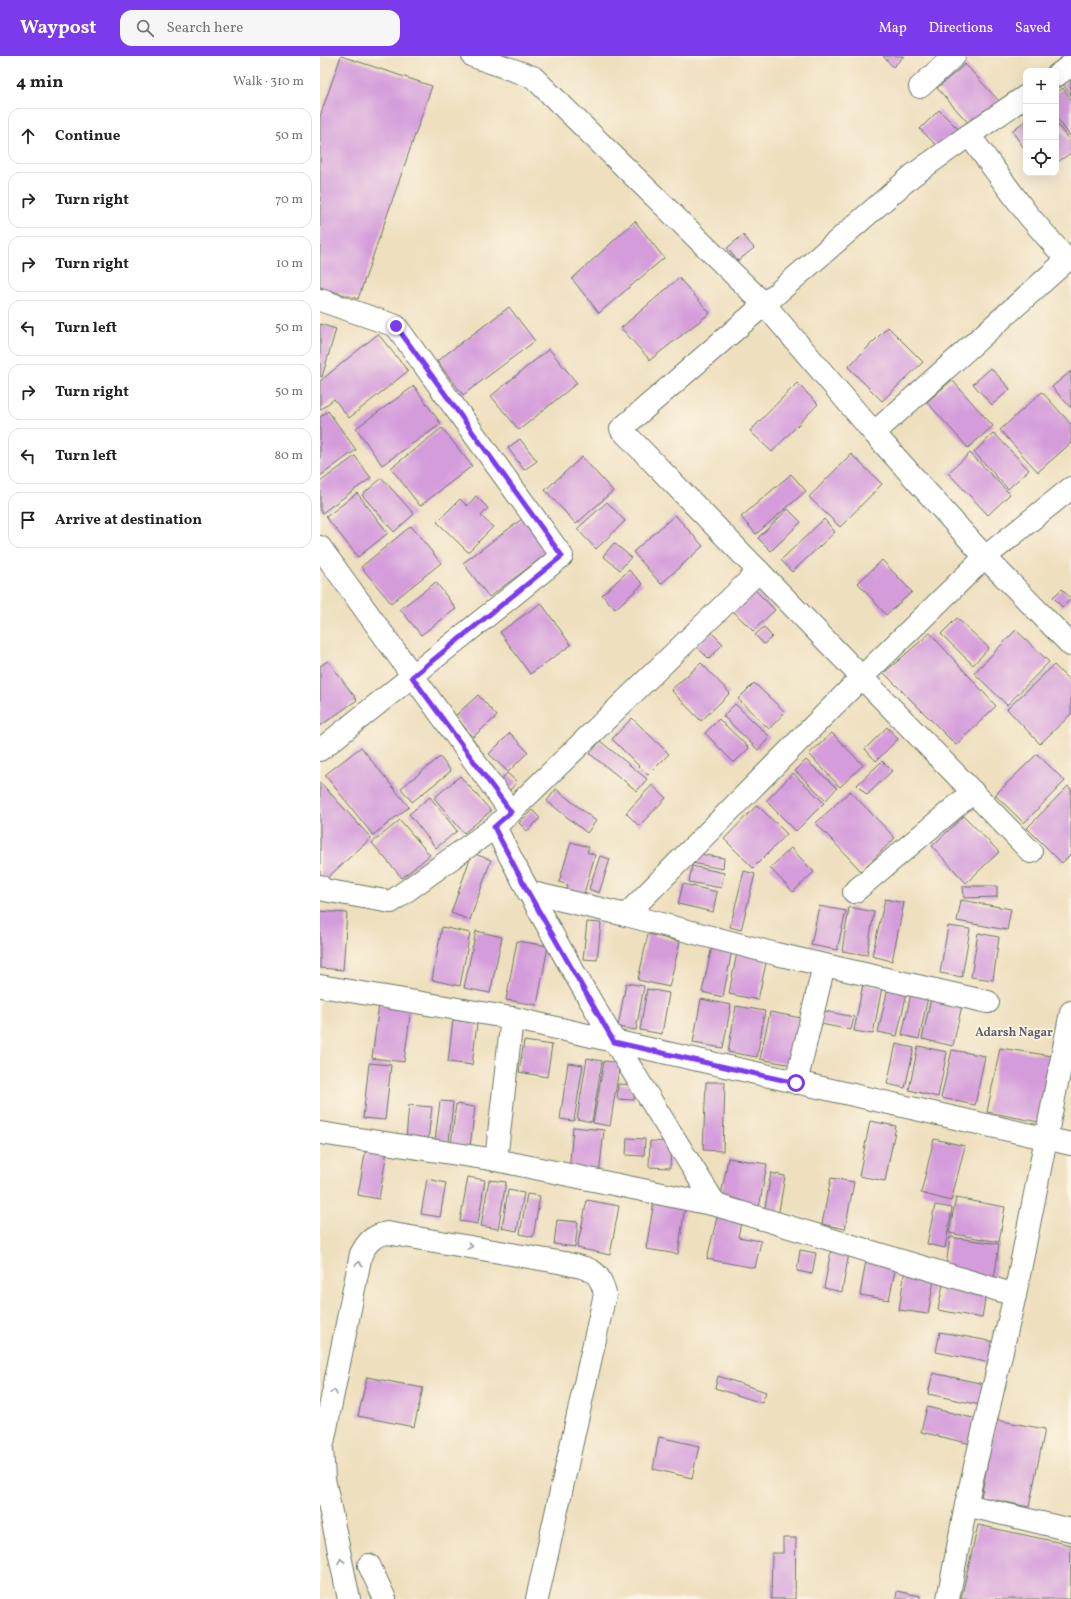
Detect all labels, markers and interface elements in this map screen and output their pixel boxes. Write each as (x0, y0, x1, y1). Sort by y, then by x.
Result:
search box (120, 10, 400, 46)
text: Waypost (20, 15, 96, 41)
icon: search (134, 17, 156, 39)
text: Search here (166, 18, 243, 39)
text: Map (879, 19, 907, 38)
text: Directions (929, 19, 993, 38)
text: Saved (1015, 19, 1051, 38)
map controls (1023, 68, 1059, 176)
button: + (1023, 68, 1059, 104)
text: 4 min (16, 71, 63, 94)
text: Walk · 310 m (233, 73, 304, 91)
button: − (1023, 104, 1059, 140)
icon: ahead (17, 125, 39, 147)
text: Continue (55, 126, 120, 147)
text: 50 m (275, 127, 303, 145)
button: locate (1023, 140, 1059, 176)
icon: right (17, 189, 39, 211)
text: Turn right (55, 190, 129, 211)
text: 70 m (275, 191, 303, 209)
icon: right (17, 253, 39, 275)
text: Turn right (55, 254, 129, 275)
text: 10 m (276, 255, 303, 273)
icon: left (17, 317, 39, 339)
route end (387, 317, 405, 335)
text: Turn left (55, 318, 117, 339)
text: 50 m (275, 319, 303, 337)
icon: right (17, 381, 39, 403)
text: Turn right (55, 382, 129, 403)
text: 50 m (275, 383, 303, 401)
icon: left (17, 445, 39, 467)
text: Turn left (55, 446, 117, 467)
text: 80 m (274, 447, 303, 465)
icon: arrive (17, 509, 39, 531)
text: Arrive at destination (55, 510, 202, 531)
district label: Adarsh Nagar (975, 1025, 1053, 1041)
route start (787, 1074, 805, 1092)
one-way arrow (466, 1241, 473, 1250)
one-way arrow (355, 1261, 363, 1268)
one-way arrow (329, 1389, 337, 1395)
one-way arrow (337, 1558, 345, 1564)

